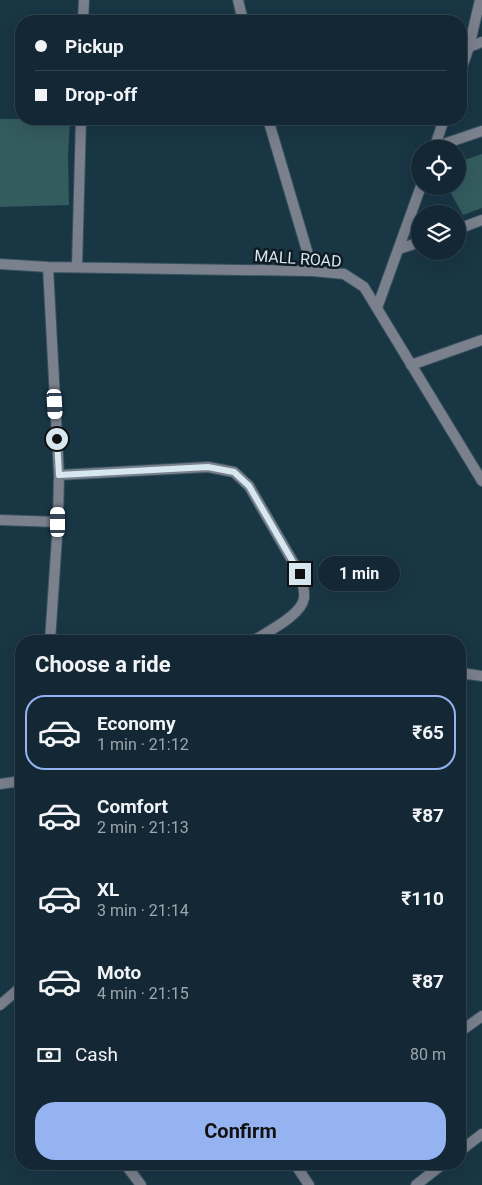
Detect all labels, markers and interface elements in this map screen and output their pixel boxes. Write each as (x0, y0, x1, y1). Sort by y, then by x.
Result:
text: Pickup (65, 35, 124, 58)
text: Drop-off (65, 83, 137, 106)
map controls (411, 140, 466, 260)
button: locate (411, 140, 466, 195)
button: layers (411, 205, 466, 260)
street label: MALL ROAD (254, 246, 342, 271)
car (46, 389, 63, 419)
route start (46, 428, 68, 450)
car (50, 507, 65, 537)
callout: 1 min (318, 556, 400, 592)
route end (289, 563, 311, 585)
text: 1 min (339, 564, 379, 583)
text: Choose a ride (35, 652, 171, 677)
icon: car (37, 710, 82, 755)
text: Economy (97, 712, 176, 735)
text: ₹65 (412, 721, 444, 744)
text: 1 min · 21:12 (97, 735, 189, 754)
icon: car (37, 793, 82, 838)
text: Comfort (97, 795, 168, 818)
text: ₹87 (412, 804, 444, 827)
text: 2 min · 21:13 (97, 818, 189, 837)
icon: car (37, 876, 82, 921)
text: XL (97, 878, 119, 901)
text: ₹110 (401, 887, 444, 910)
text: 3 min · 21:14 (97, 901, 189, 920)
icon: car (37, 959, 82, 1004)
text: Moto (97, 961, 141, 984)
text: ₹87 (412, 970, 444, 993)
text: 4 min · 21:15 (97, 984, 189, 1003)
icon: cash (35, 1041, 63, 1069)
text: Cash (75, 1043, 118, 1066)
text: 80 m (410, 1045, 446, 1064)
button: Confirm (35, 1102, 446, 1160)

